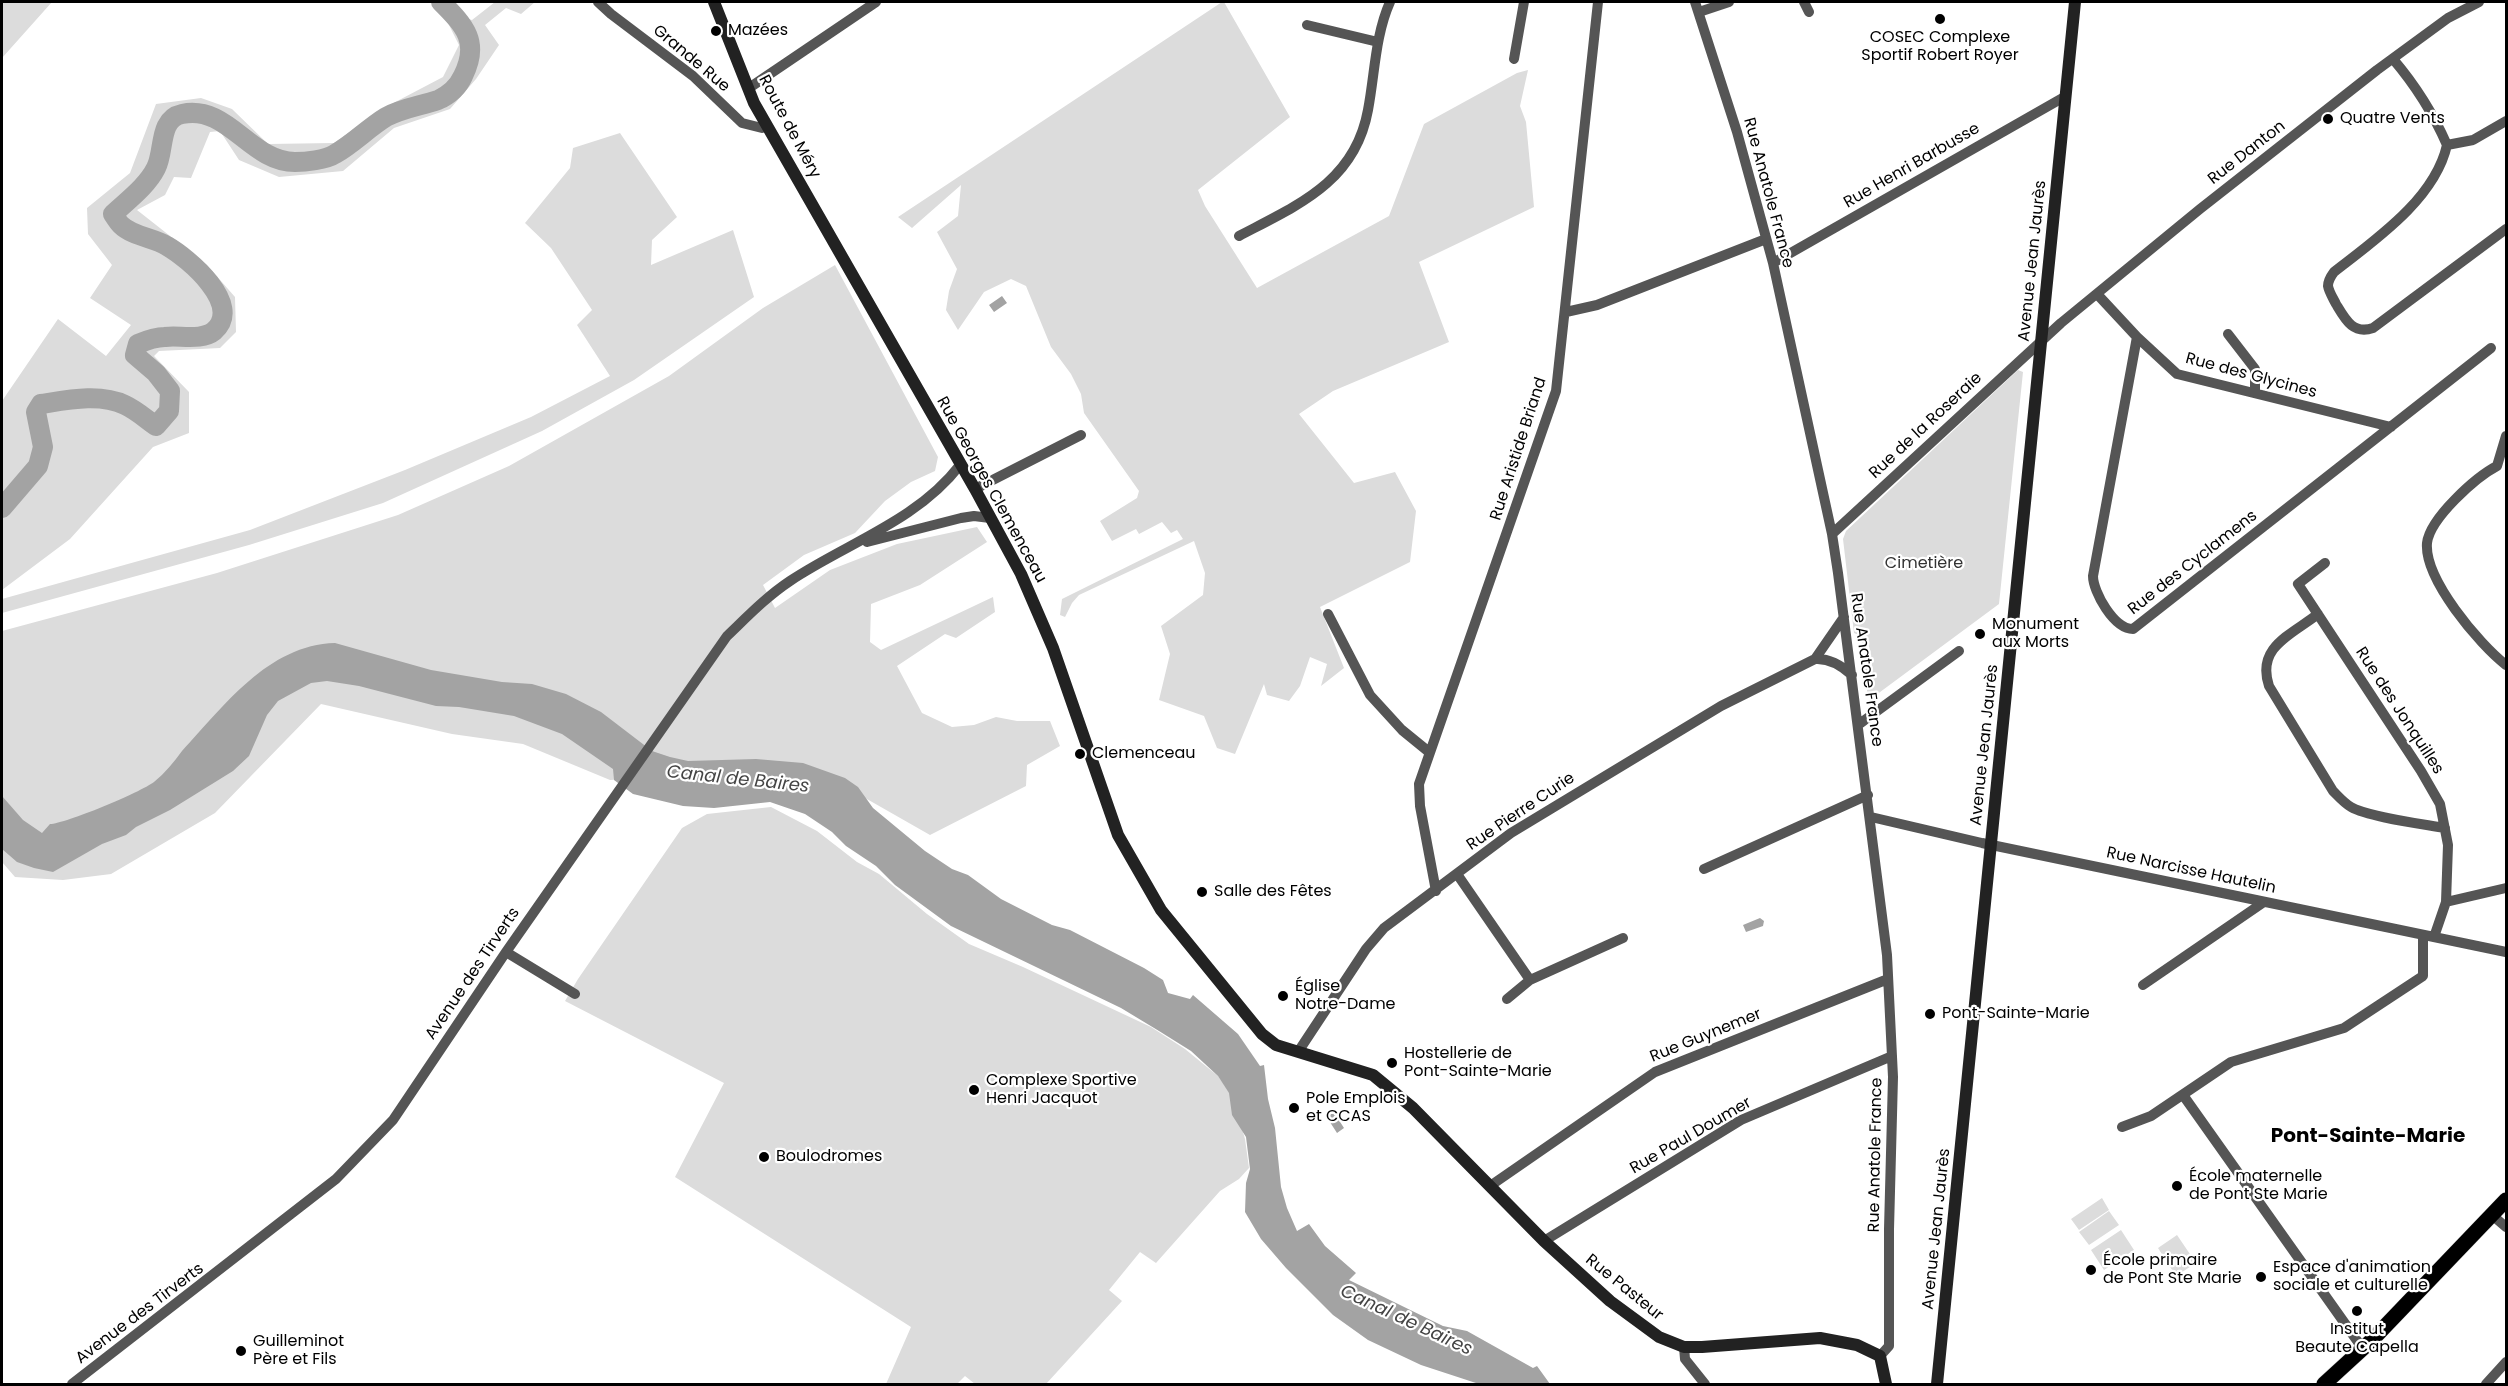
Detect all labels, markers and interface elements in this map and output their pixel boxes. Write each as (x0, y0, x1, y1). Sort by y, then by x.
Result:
marker: COSEC Complexe Sportif Robert Royer (1933, 12, 1947, 26)
street label: Grande Rue (649, 21, 733, 97)
place label: Mazées (728, 21, 788, 41)
marker: Mazées (709, 24, 723, 38)
place label: COSEC Complexe Sportif Robert Royer (1861, 28, 2019, 66)
street label: Route de Méry (754, 72, 824, 182)
place label: Quatre Vents (2340, 109, 2445, 129)
marker: Quatre Vents (2321, 112, 2335, 126)
street label: Rue Anatole France (1739, 116, 1797, 270)
street label: Rue Danton (2205, 117, 2289, 189)
street label: Rue Henri Barbusse (1841, 119, 1983, 213)
street label: Avenue Jean Jaurès (2015, 180, 2051, 342)
street label: Rue des Glycines (2183, 349, 2319, 403)
street label: Rue de la Roseraie (1866, 369, 1986, 483)
street label: Rue Aristide Briand (1487, 375, 1551, 523)
street label: Rue Georges Clemenceau (932, 394, 1050, 586)
street label: Rue des Cyclamens (2125, 507, 2261, 619)
park label: Cimetière (1885, 554, 1963, 574)
street label: Rue Anatole France (1846, 592, 1886, 748)
place label: Monument aux Morts (1992, 615, 2079, 653)
marker: Monument aux Morts (1973, 627, 1987, 641)
street label: Rue des Jonquilles (2351, 644, 2447, 778)
street label: Avenue Jean Jaurès (1967, 664, 2003, 826)
place label: Clemenceau (1092, 744, 1196, 764)
marker: Clemenceau (1073, 747, 1087, 761)
water label: Canal de Baires (666, 762, 810, 798)
street label: Rue Pierre Curie (1463, 769, 1579, 855)
street label: Rue Narcisse Hautelin (2105, 844, 2277, 898)
place label: Salle des Fêtes (1214, 882, 1332, 902)
marker: Salle des Fêtes (1195, 885, 1209, 899)
street label: Avenue des Tirverts (422, 904, 524, 1044)
place label: Église Notre-Dame (1295, 977, 1396, 1015)
marker: Église Notre-Dame (1276, 989, 1290, 1003)
place label: Pont-Sainte-Marie (1942, 1004, 2090, 1024)
street label: Rue Guynemer (1648, 1005, 1764, 1067)
marker: Pont-Sainte-Marie (1923, 1007, 1937, 1021)
place label: Hostellerie de Pont-Sainte-Marie (1404, 1044, 1552, 1082)
marker: Hostellerie de Pont-Sainte-Marie (1385, 1056, 1399, 1070)
place label: Complexe Sportive Henri Jacquot (986, 1071, 1137, 1109)
street label: Rue Anatole France (1865, 1077, 1887, 1233)
marker: Complexe Sportive Henri Jacquot (967, 1083, 981, 1097)
place label: Pole Emplois et CCAS (1306, 1089, 1406, 1127)
street label: Rue Paul Doumer (1627, 1093, 1755, 1179)
marker: Pole Emplois et CCAS (1287, 1101, 1301, 1115)
district label: Pont-Sainte-Marie (2271, 1125, 2465, 1149)
place label: Boulodromes (776, 1147, 882, 1167)
street label: Avenue Jean Jaurès (1919, 1148, 1955, 1310)
marker: Boulodromes (757, 1150, 771, 1164)
place label: École maternelle de Pont Ste Marie (2189, 1167, 2328, 1205)
marker: École maternelle de Pont Ste Marie (2170, 1179, 2184, 1193)
street label: Rue Pasteur (1581, 1251, 1667, 1325)
place label: École primaire de Pont Ste Marie (2103, 1251, 2242, 1289)
place label: Espace d'animation sociale et culturelle (2273, 1258, 2431, 1296)
street label: Avenue des Tirverts (72, 1260, 208, 1368)
marker: École primaire de Pont Ste Marie (2084, 1263, 2098, 1277)
marker: Espace d'animation sociale et culturelle (2254, 1270, 2268, 1284)
water label: Canal de Baires (1337, 1281, 1475, 1361)
marker: Institut Beaute Capella (2350, 1304, 2364, 1318)
place label: Institut Beaute Capella (2295, 1320, 2419, 1358)
place label: Guilleminot Père et Fils (253, 1332, 344, 1370)
marker: Guilleminot Père et Fils (234, 1344, 248, 1358)

